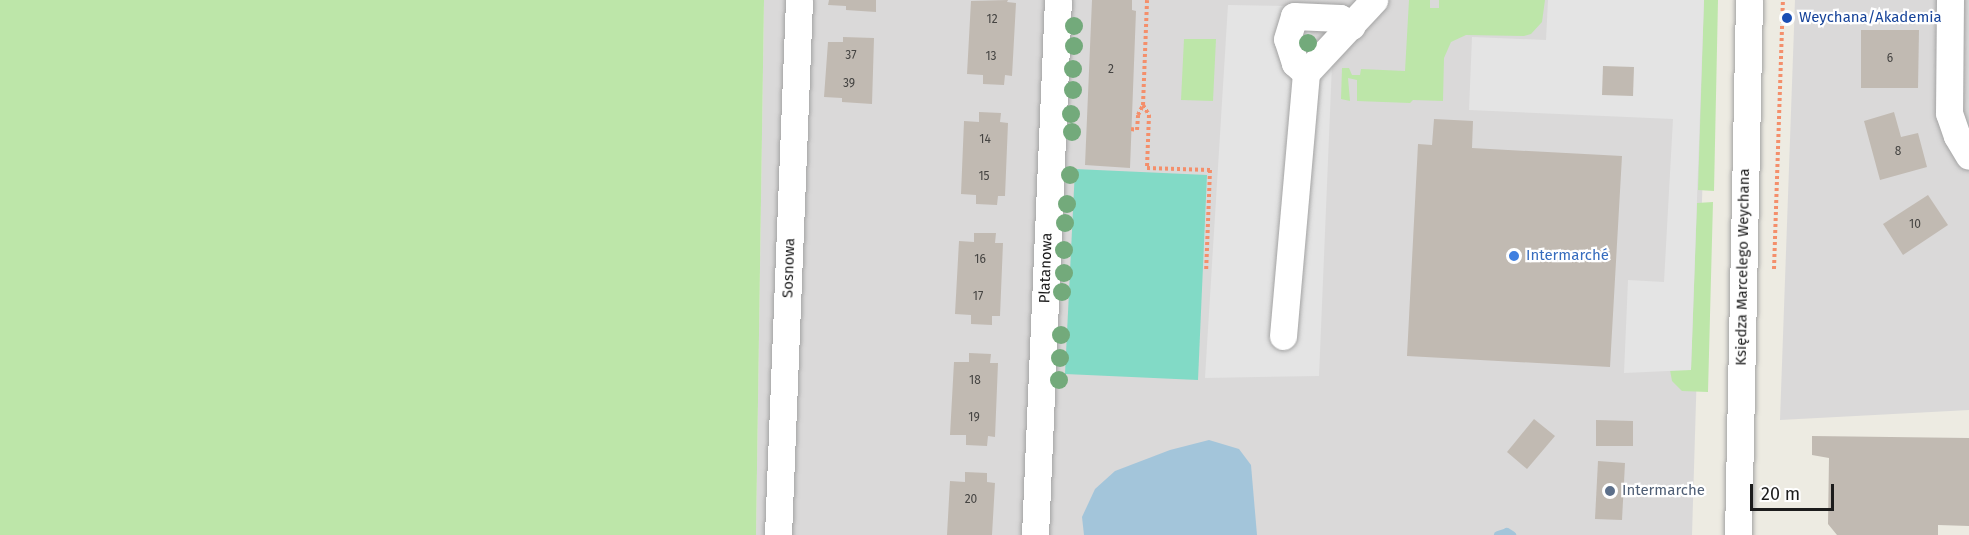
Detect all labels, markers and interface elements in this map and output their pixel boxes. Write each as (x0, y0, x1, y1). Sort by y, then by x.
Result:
place label: Weychana/Akademia (1799, 9, 1942, 27)
marker: Weychana/Akademia (1780, 11, 1794, 25)
house number: 12 (986, 13, 998, 27)
house number: 37 (845, 49, 857, 63)
house number: 13 (985, 50, 997, 64)
house number: 6 (1887, 52, 1893, 66)
house number: 2 (1108, 63, 1114, 77)
house number: 39 (843, 77, 855, 91)
house number: 14 (979, 133, 991, 147)
house number: 8 (1895, 145, 1901, 159)
street label: Księdza Marcelego Weychana (1732, 168, 1754, 366)
house number: 15 (978, 170, 990, 184)
house number: 10 (1909, 218, 1921, 232)
street label: Platanowa (1036, 232, 1056, 304)
street label: Sosnowa (779, 238, 799, 298)
place label: Intermarché (1526, 247, 1609, 265)
marker: Intermarché (1507, 249, 1521, 263)
house number: 16 (974, 253, 986, 267)
house number: 17 (973, 290, 983, 304)
house number: 18 (969, 374, 981, 388)
house number: 19 (968, 411, 980, 425)
scale bar (1753, 472, 1837, 510)
place label: Intermarche (1622, 482, 1705, 500)
text: 20 m (1761, 483, 1800, 505)
marker: Intermarche (1603, 484, 1617, 498)
house number: 20 (965, 493, 977, 507)

